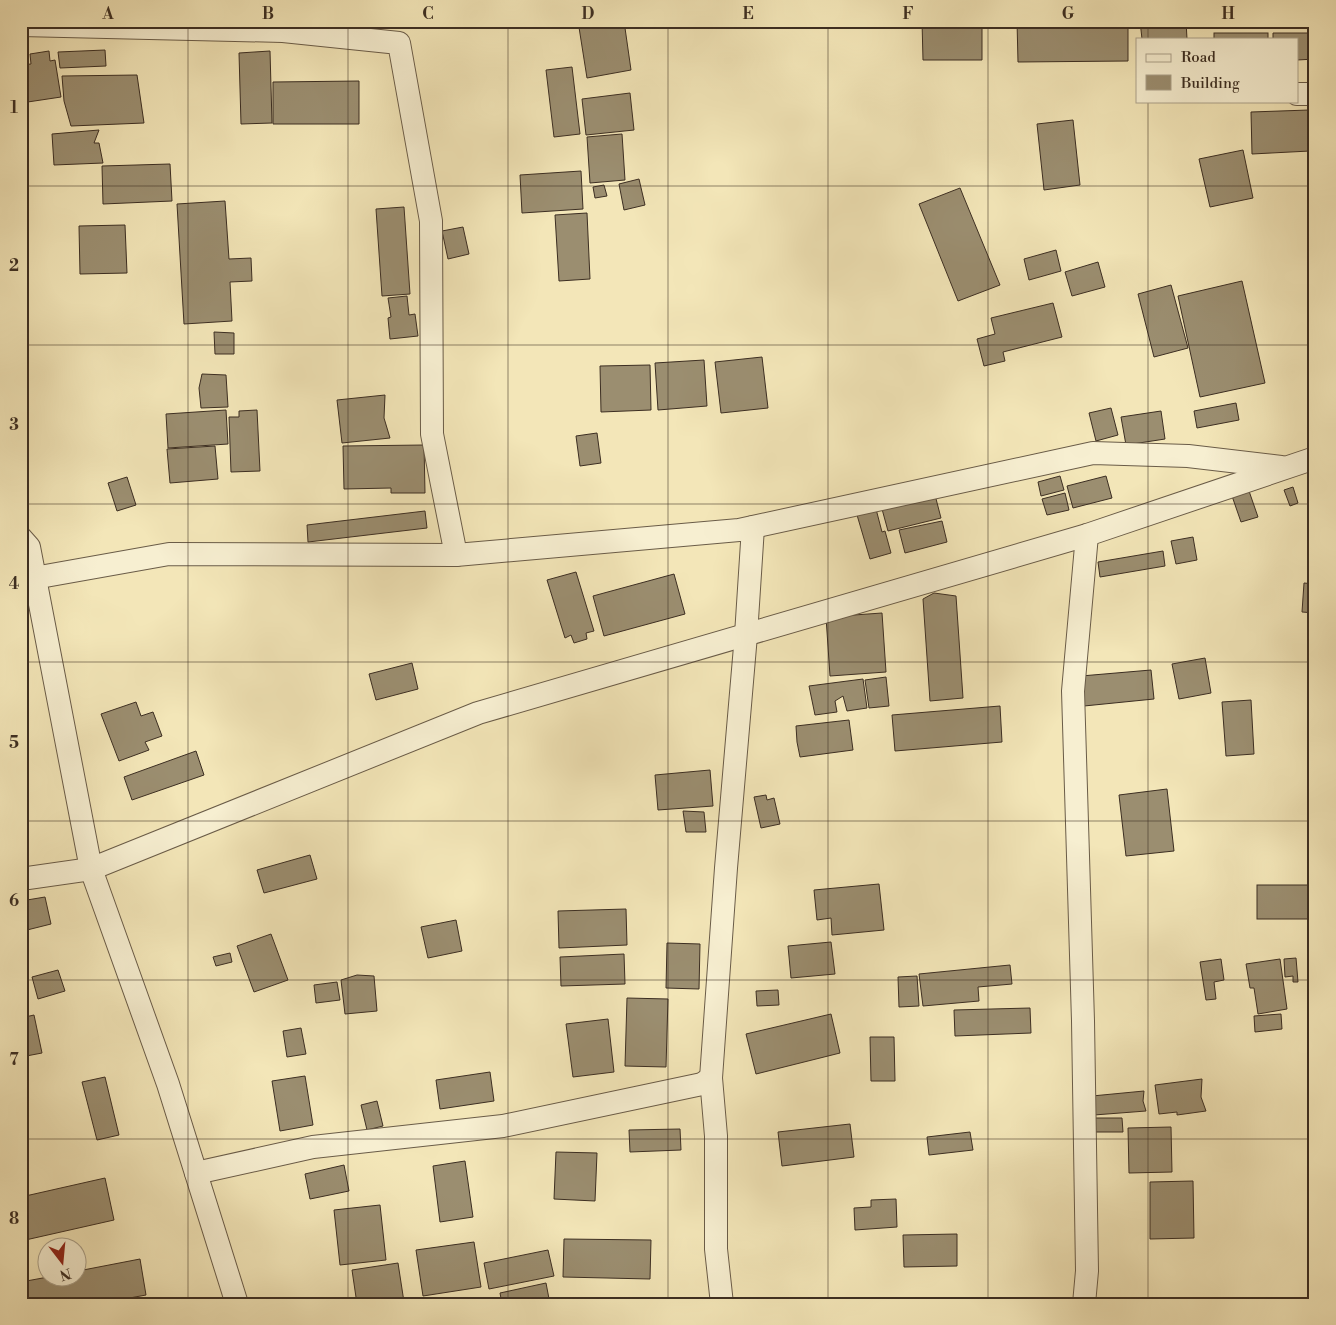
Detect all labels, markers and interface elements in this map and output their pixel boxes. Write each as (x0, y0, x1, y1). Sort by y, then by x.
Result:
text: A (101, 4, 114, 24)
text: B (262, 4, 274, 24)
text: C (422, 4, 434, 24)
text: D (582, 4, 595, 24)
text: E (742, 4, 754, 24)
text: F (902, 4, 914, 24)
text: G (1062, 4, 1075, 24)
text: H (1221, 4, 1235, 24)
legend (1136, 38, 1298, 102)
text: Road (1181, 48, 1216, 67)
text: Building (1180, 74, 1240, 93)
text: 1 (10, 98, 18, 118)
text: 2 (9, 256, 19, 276)
text: 3 (9, 415, 19, 435)
text: 4 (9, 574, 20, 594)
text: 5 (9, 733, 19, 753)
text: 6 (9, 891, 19, 911)
text: 7 (9, 1050, 19, 1070)
text: 8 (9, 1209, 19, 1229)
north arrow (38, 1238, 88, 1288)
text: N (58, 1263, 73, 1284)

